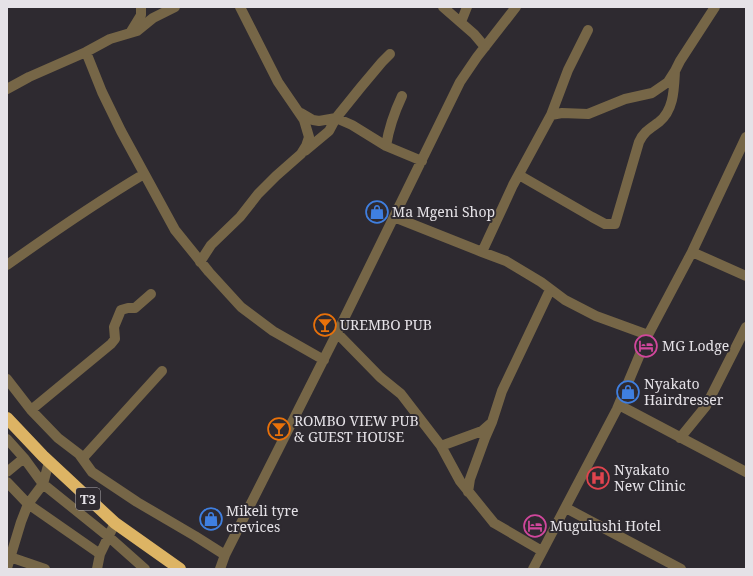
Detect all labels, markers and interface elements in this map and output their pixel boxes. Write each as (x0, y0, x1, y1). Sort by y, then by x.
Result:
shop icon: Ma Mgeni Shop (364, 199, 390, 225)
place label: Ma Mgeni Shop (392, 202, 495, 221)
bar icon: UREMBO PUB (312, 312, 338, 338)
place label: UREMBO PUB (340, 315, 432, 334)
hotel icon: MG Lodge (633, 333, 659, 359)
place label: MG Lodge (662, 336, 729, 355)
place label: Nyakato Hairdresser (644, 374, 724, 409)
shop icon: Nyakato Hairdresser (615, 379, 641, 405)
place label: ROMBO VIEW PUB & GUEST HOUSE (294, 411, 419, 446)
bar icon: ROMBO VIEW PUB & GUEST HOUSE (266, 416, 292, 442)
place label: Nyakato New Clinic (614, 460, 686, 495)
hospital icon: Nyakato New Clinic (585, 465, 611, 491)
road number: T3 (76, 488, 100, 510)
place label: Mikeli tyre crevices (226, 501, 298, 536)
shop icon: Mikeli tyre crevices (198, 506, 224, 532)
hotel icon: Mugulushi Hotel (522, 513, 548, 539)
place label: Mugulushi Hotel (550, 516, 662, 535)

